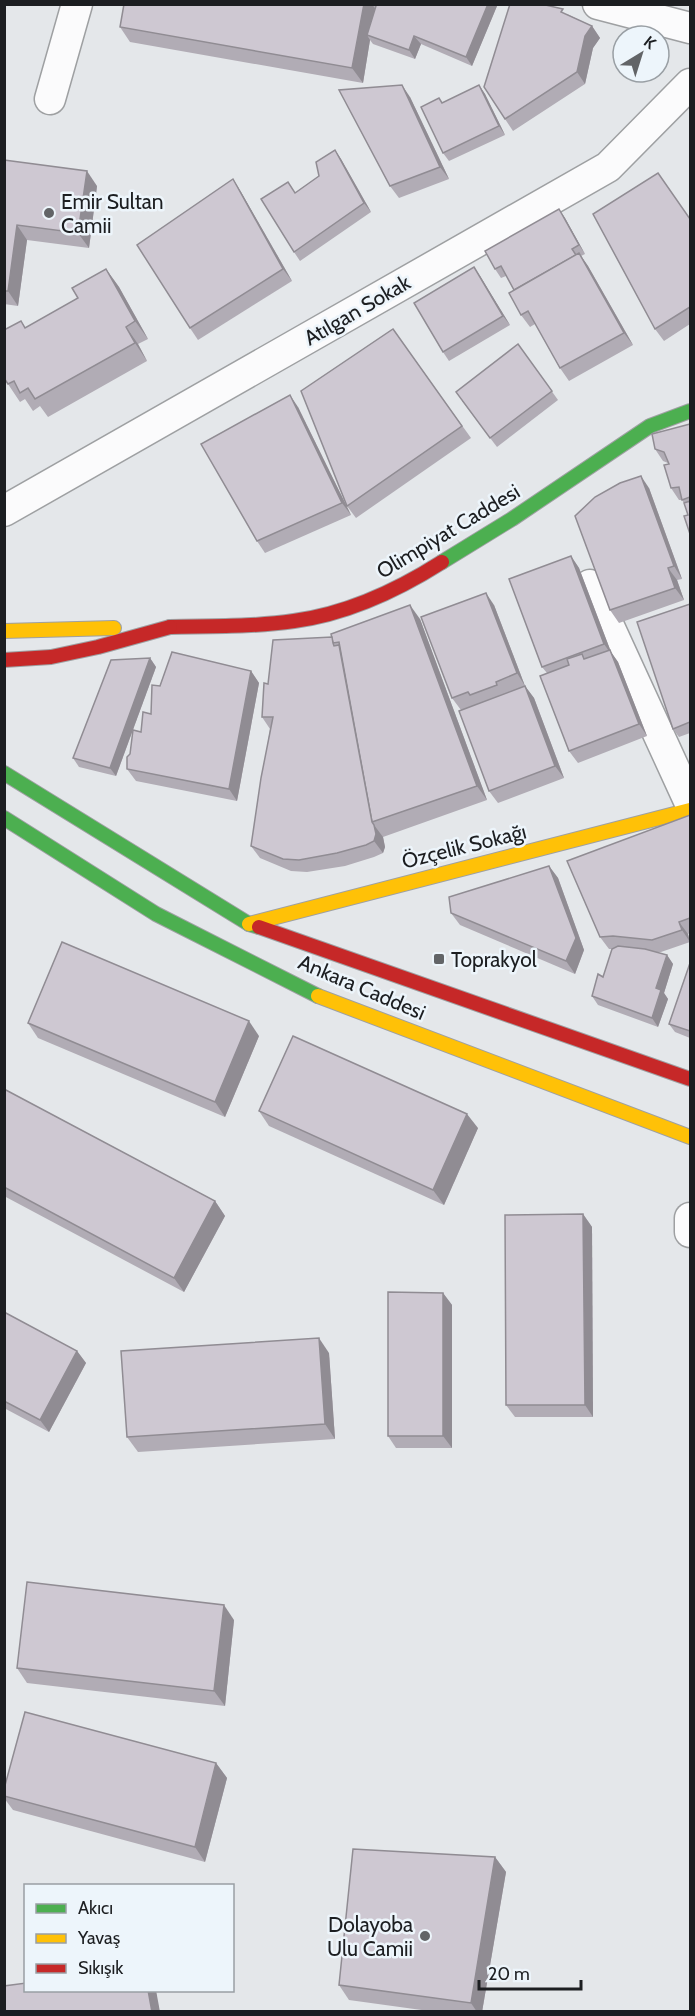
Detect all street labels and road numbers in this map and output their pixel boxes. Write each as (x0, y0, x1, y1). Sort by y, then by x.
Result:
street label: Atılgan Sokak (299, 269, 415, 350)
street label: Olimpiyat Caddesi (372, 478, 524, 584)
street label: Özçelik Sokağı (399, 818, 529, 874)
street label: Ankara Caddesi (295, 949, 429, 1025)

